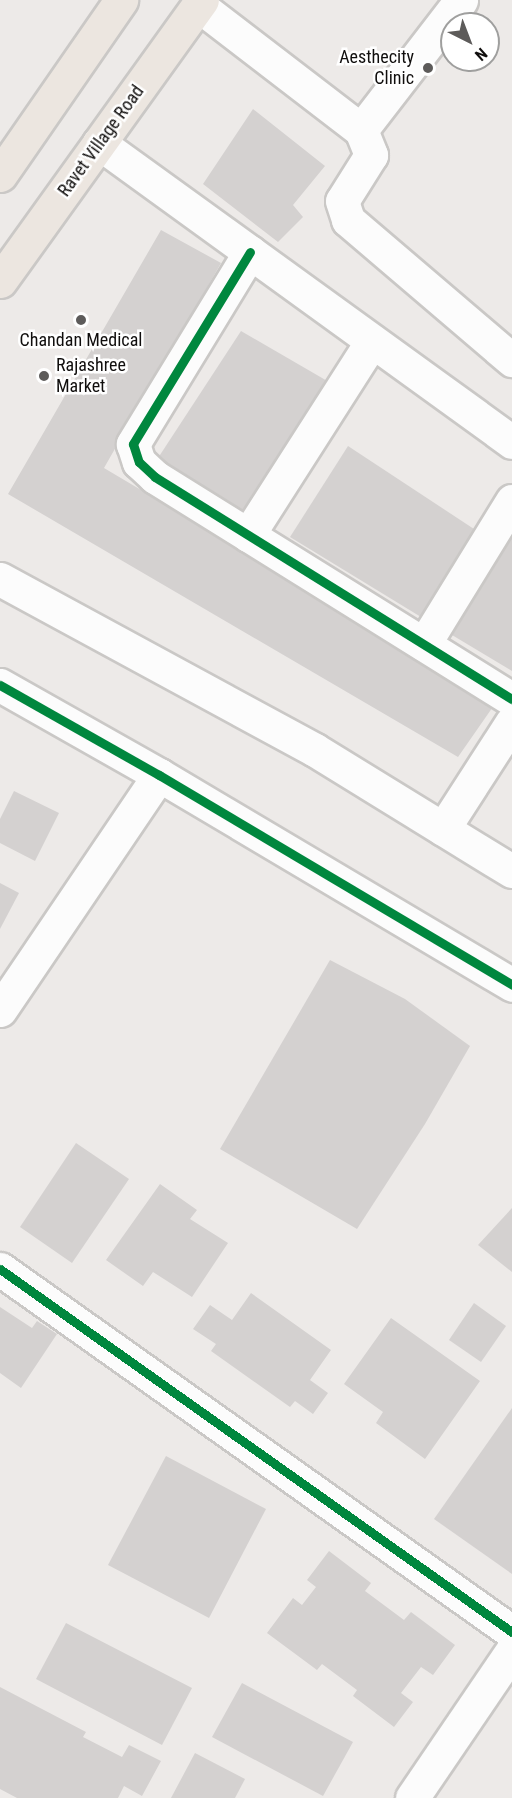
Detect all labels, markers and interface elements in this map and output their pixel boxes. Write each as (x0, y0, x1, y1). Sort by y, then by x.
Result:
north arrow (440, 12, 500, 72)
text: N (471, 44, 491, 65)
place label: Aesthecity Clinic (339, 47, 414, 90)
marker: Aesthecity Clinic (419, 59, 437, 77)
street label: Ravet Village Road (53, 81, 149, 201)
marker: Chandan Medical (74, 313, 88, 327)
place label: Chandan Medical (20, 329, 142, 351)
place label: Rajashree Market (56, 355, 126, 398)
marker: Rajashree Market (37, 369, 51, 383)

